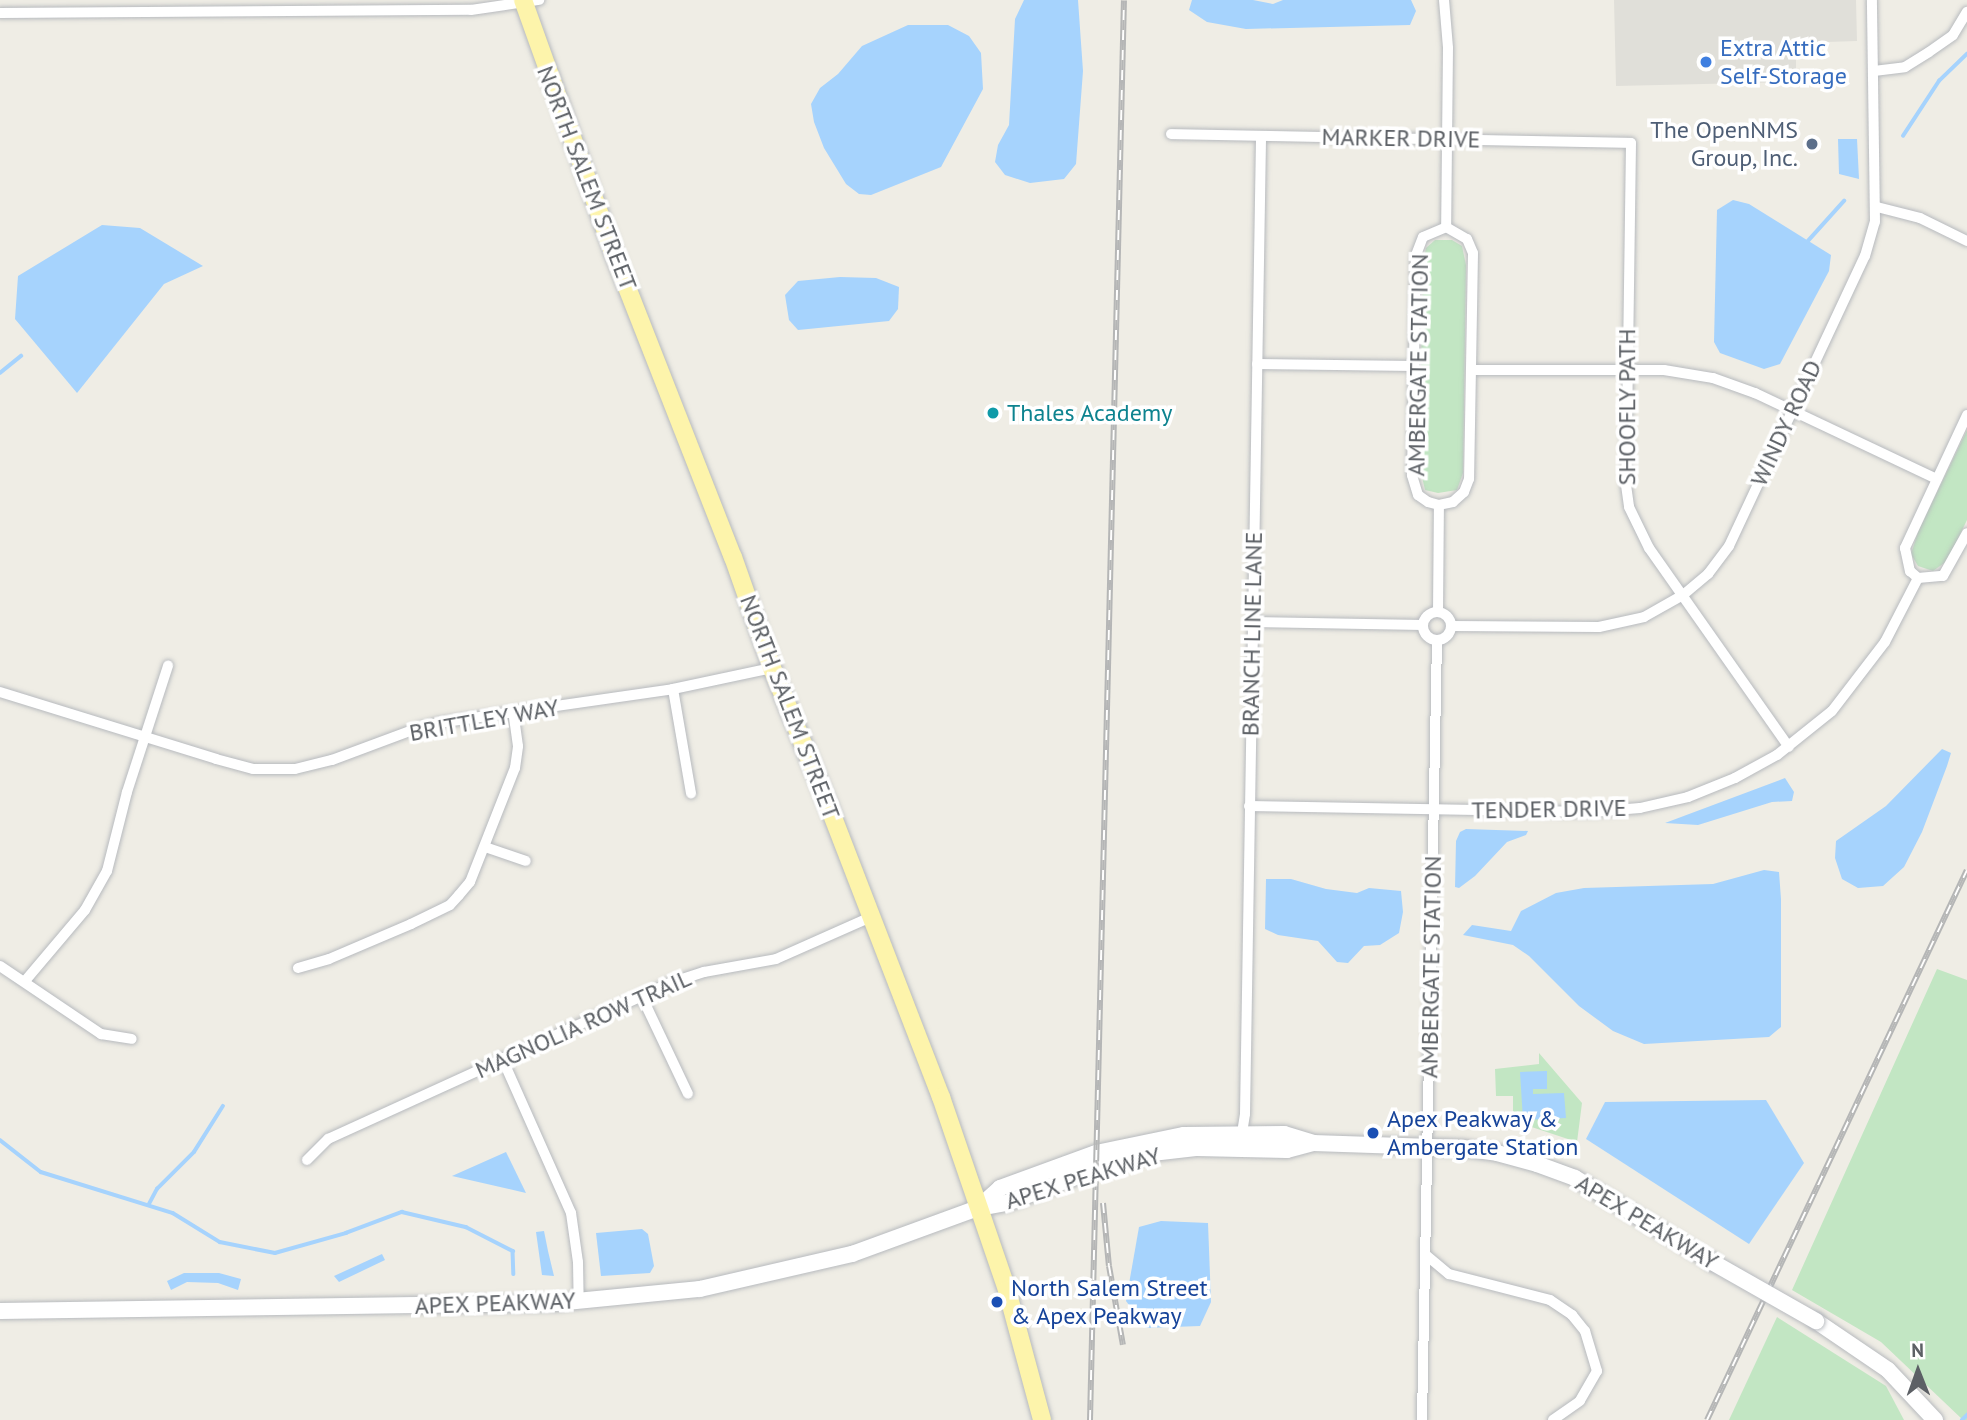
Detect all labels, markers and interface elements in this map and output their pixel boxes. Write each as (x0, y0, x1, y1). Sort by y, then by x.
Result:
place label: Extra Attic Self-Storage (1720, 34, 1847, 90)
marker: Extra Attic Self-Storage (1698, 54, 1714, 70)
street label: NORTH SALEM STREET (531, 62, 643, 294)
place label: The OpenNMS Group, Inc. (1650, 116, 1798, 172)
street label: MARKER DRIVE (1321, 122, 1481, 154)
marker: The OpenNMS Group, Inc. (1804, 136, 1820, 152)
street label: AMBERGATE STATION (1402, 253, 1434, 477)
street label: SHOOFLY PATH (1613, 328, 1641, 486)
street label: WINDY ROAD (1744, 355, 1828, 491)
place label: Thales Academy (1007, 399, 1173, 427)
marker: Thales Academy (985, 405, 1001, 421)
street label: BRANCH LINE LANE (1236, 532, 1268, 736)
street label: NORTH SALEM STREET (734, 591, 846, 823)
street label: BRITTLEY WAY (406, 693, 562, 747)
street label: TENDER DRIVE (1471, 793, 1627, 825)
street label: AMBERGATE STATION (1415, 855, 1447, 1079)
street label: MAGNOLIA ROW TRAIL (470, 963, 696, 1085)
place label: Apex Peakway & Ambergate Station (1387, 1105, 1578, 1161)
marker: Apex Peakway & Ambergate Station (1365, 1125, 1381, 1141)
street label: APEX PEAKWAY (1002, 1141, 1164, 1215)
street label: APEX PEAKWAY (1570, 1168, 1724, 1276)
place label: North Salem Street & Apex Peakway (1011, 1274, 1208, 1330)
street label: APEX PEAKWAY (414, 1286, 576, 1320)
marker: North Salem Street & Apex Peakway (989, 1294, 1005, 1310)
north arrow (1883, 1336, 1953, 1406)
text: N (1911, 1338, 1924, 1362)

